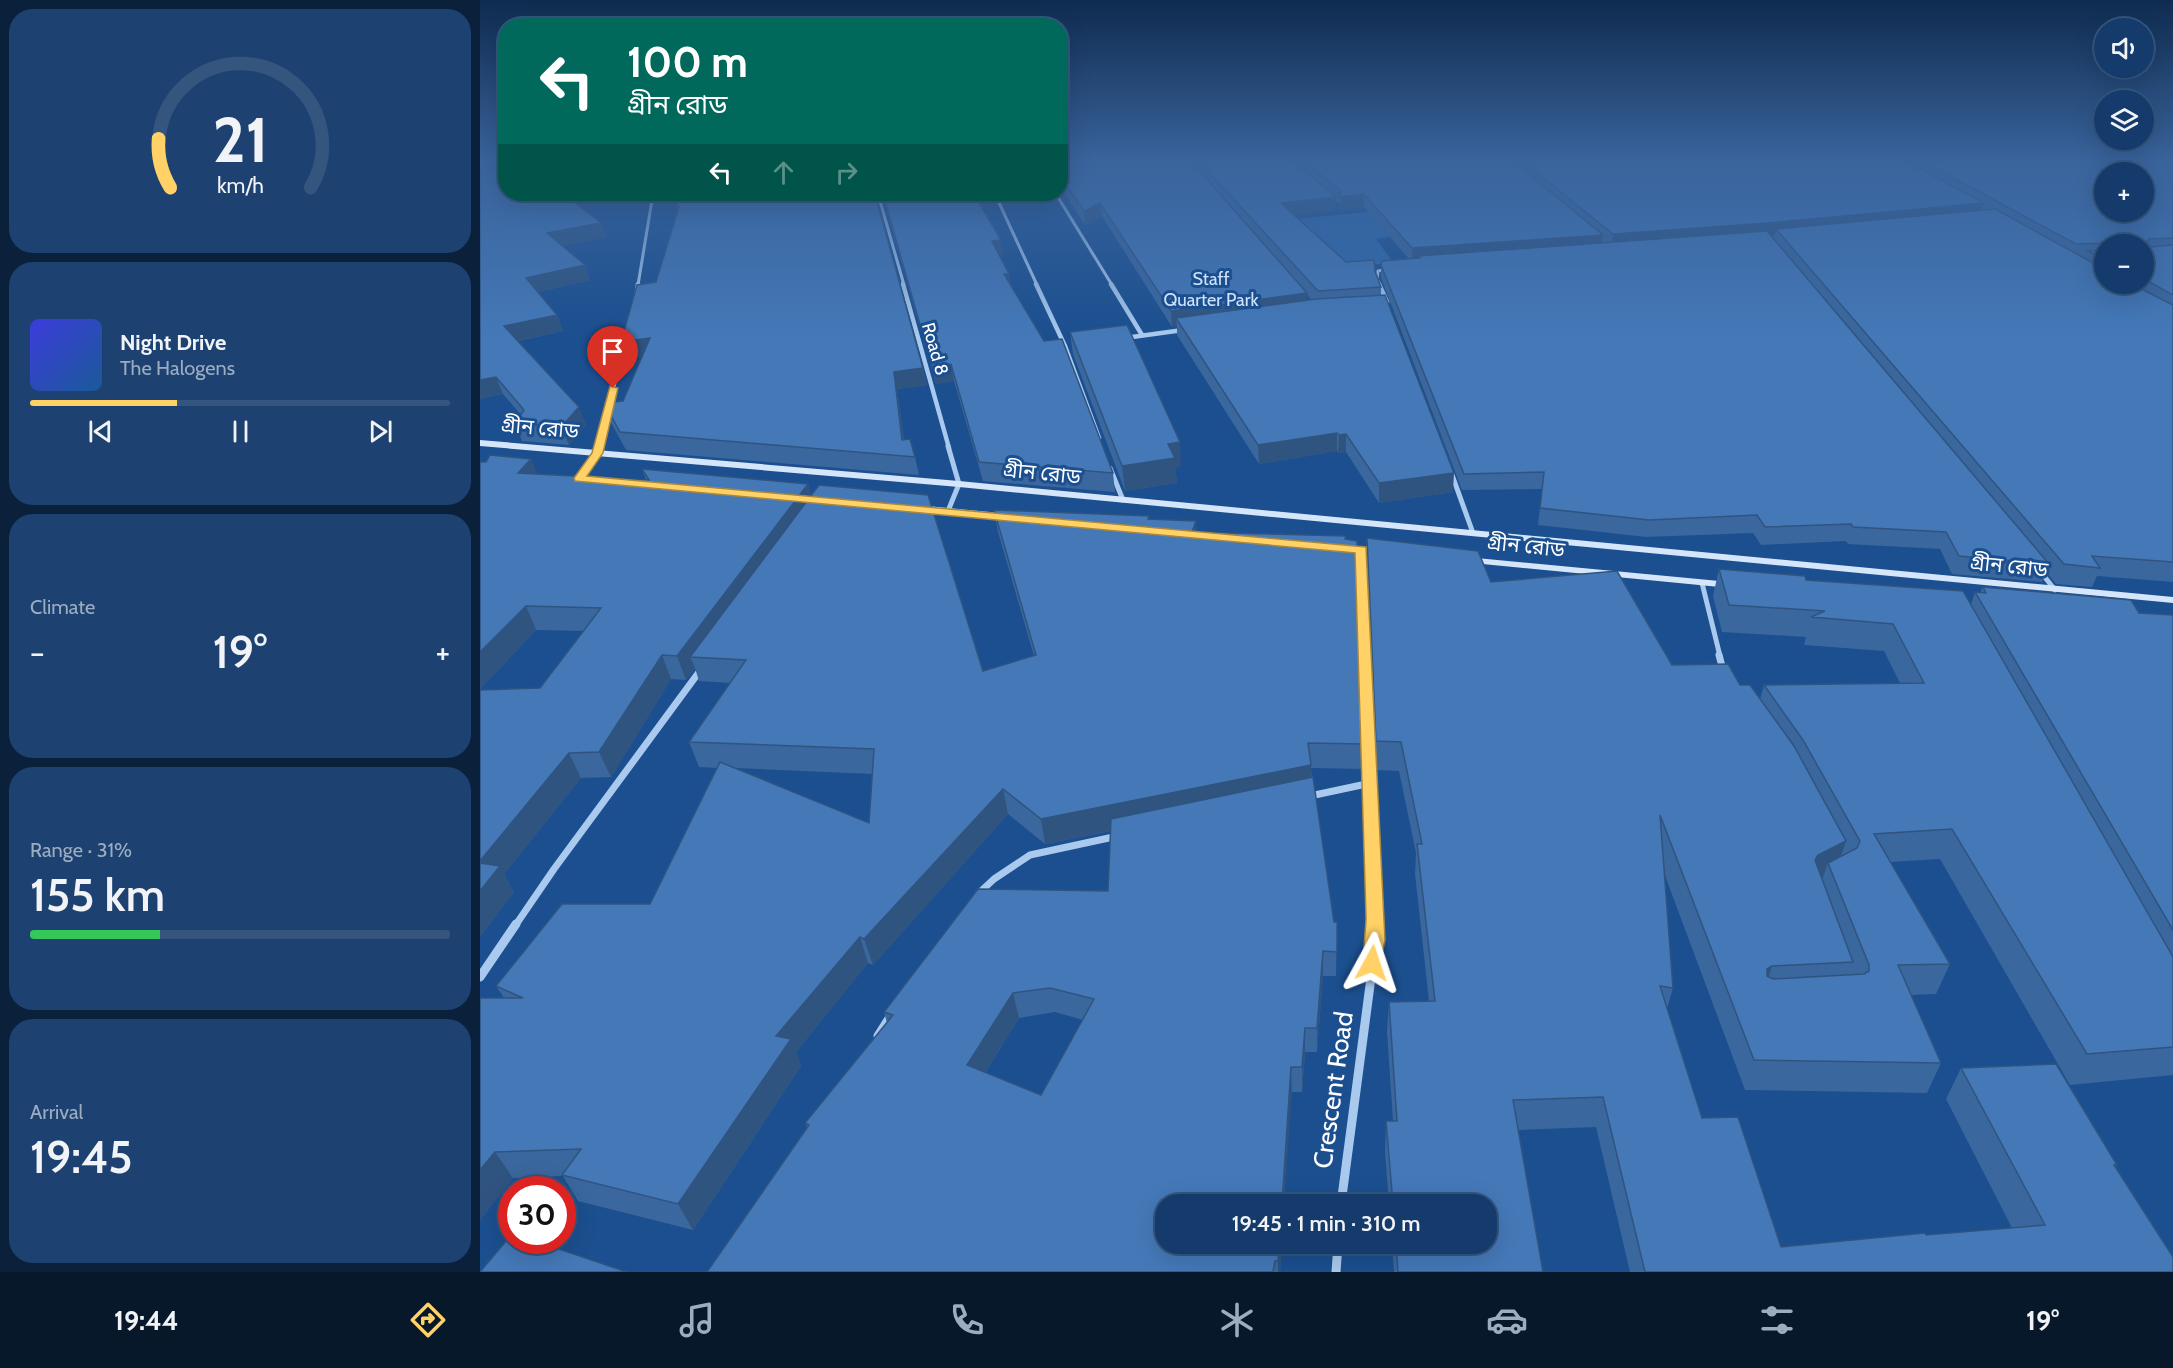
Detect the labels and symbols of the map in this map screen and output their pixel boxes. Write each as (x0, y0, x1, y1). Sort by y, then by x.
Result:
park label: Staff Quarter Park (1164, 268, 1259, 311)
street label: Road 8 (917, 320, 953, 378)
pin (587, 326, 638, 388)
street label: গ্রীন রোড (500, 412, 581, 443)
street label: গ্রীন রোড (1002, 456, 1083, 489)
street label: গ্রীন রোড (1486, 529, 1567, 562)
street label: গ্রীন রোড (1969, 549, 2050, 582)
position arrow (1340, 931, 1404, 995)
street label: Crescent Road (1306, 1010, 1360, 1170)
speed limit sign: 30 (498, 1176, 576, 1254)

